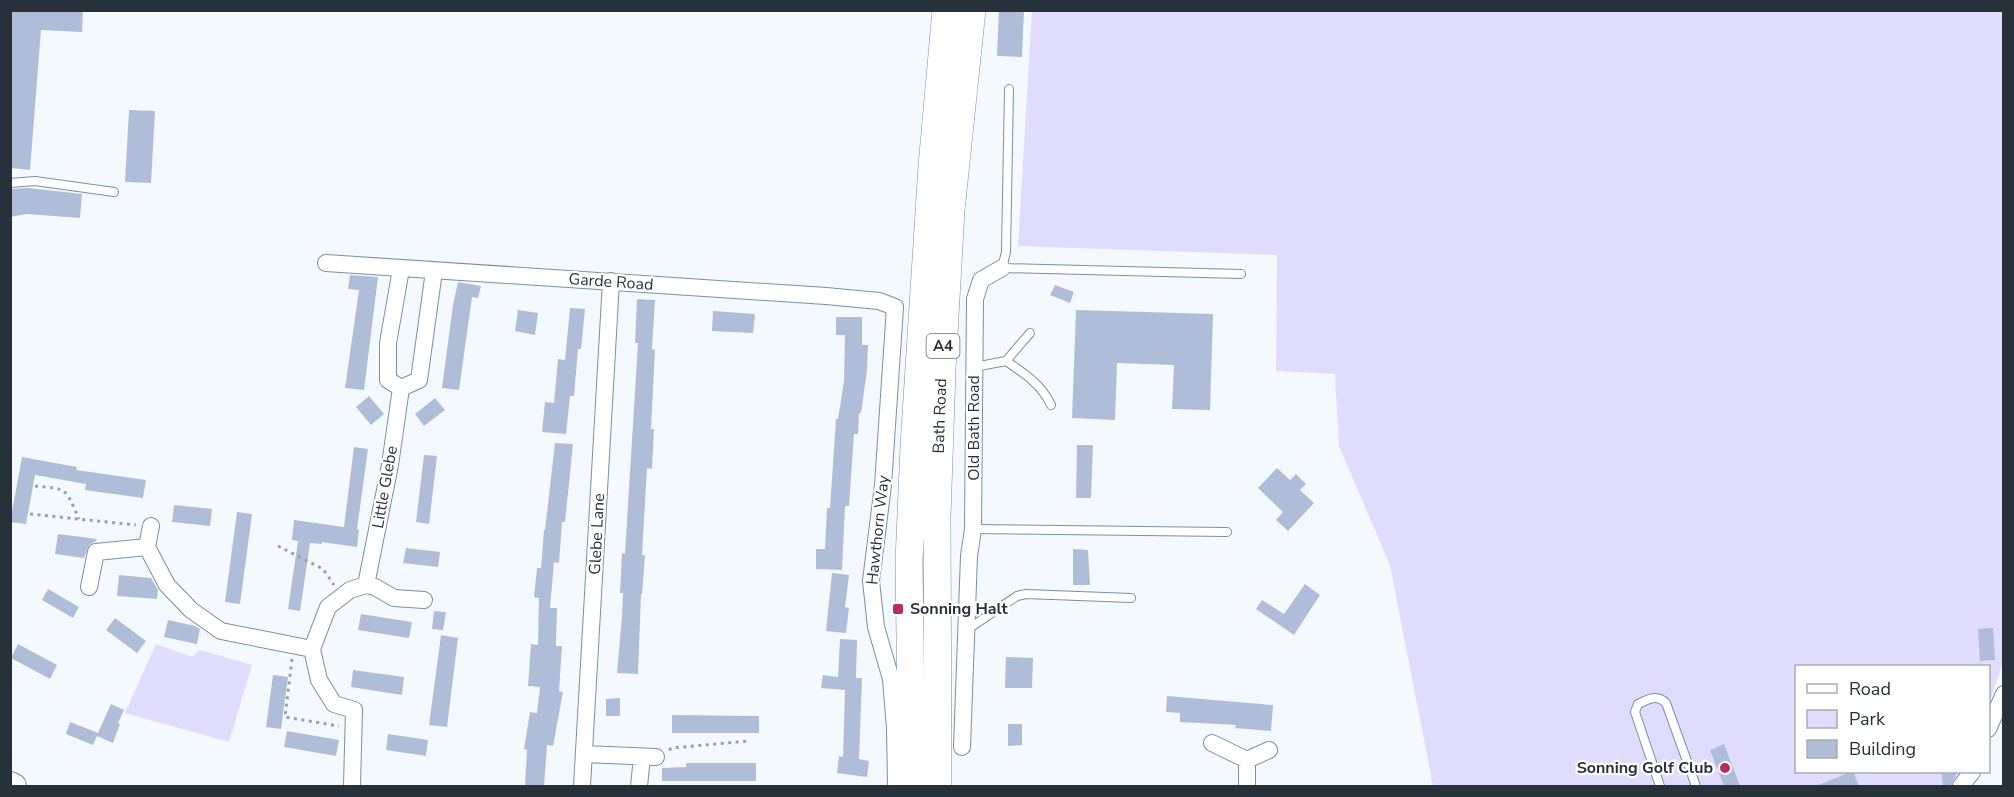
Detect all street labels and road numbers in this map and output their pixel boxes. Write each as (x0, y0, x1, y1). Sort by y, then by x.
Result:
street label: Garde Road (568, 268, 654, 296)
road number: A4 (926, 334, 960, 358)
street label: Old Bath Road (963, 375, 985, 481)
street label: Bath Road (928, 378, 952, 454)
street label: Little Glebe (367, 444, 403, 530)
street label: Hawthorn Way (861, 473, 895, 586)
street label: Glebe Lane (584, 493, 610, 575)

